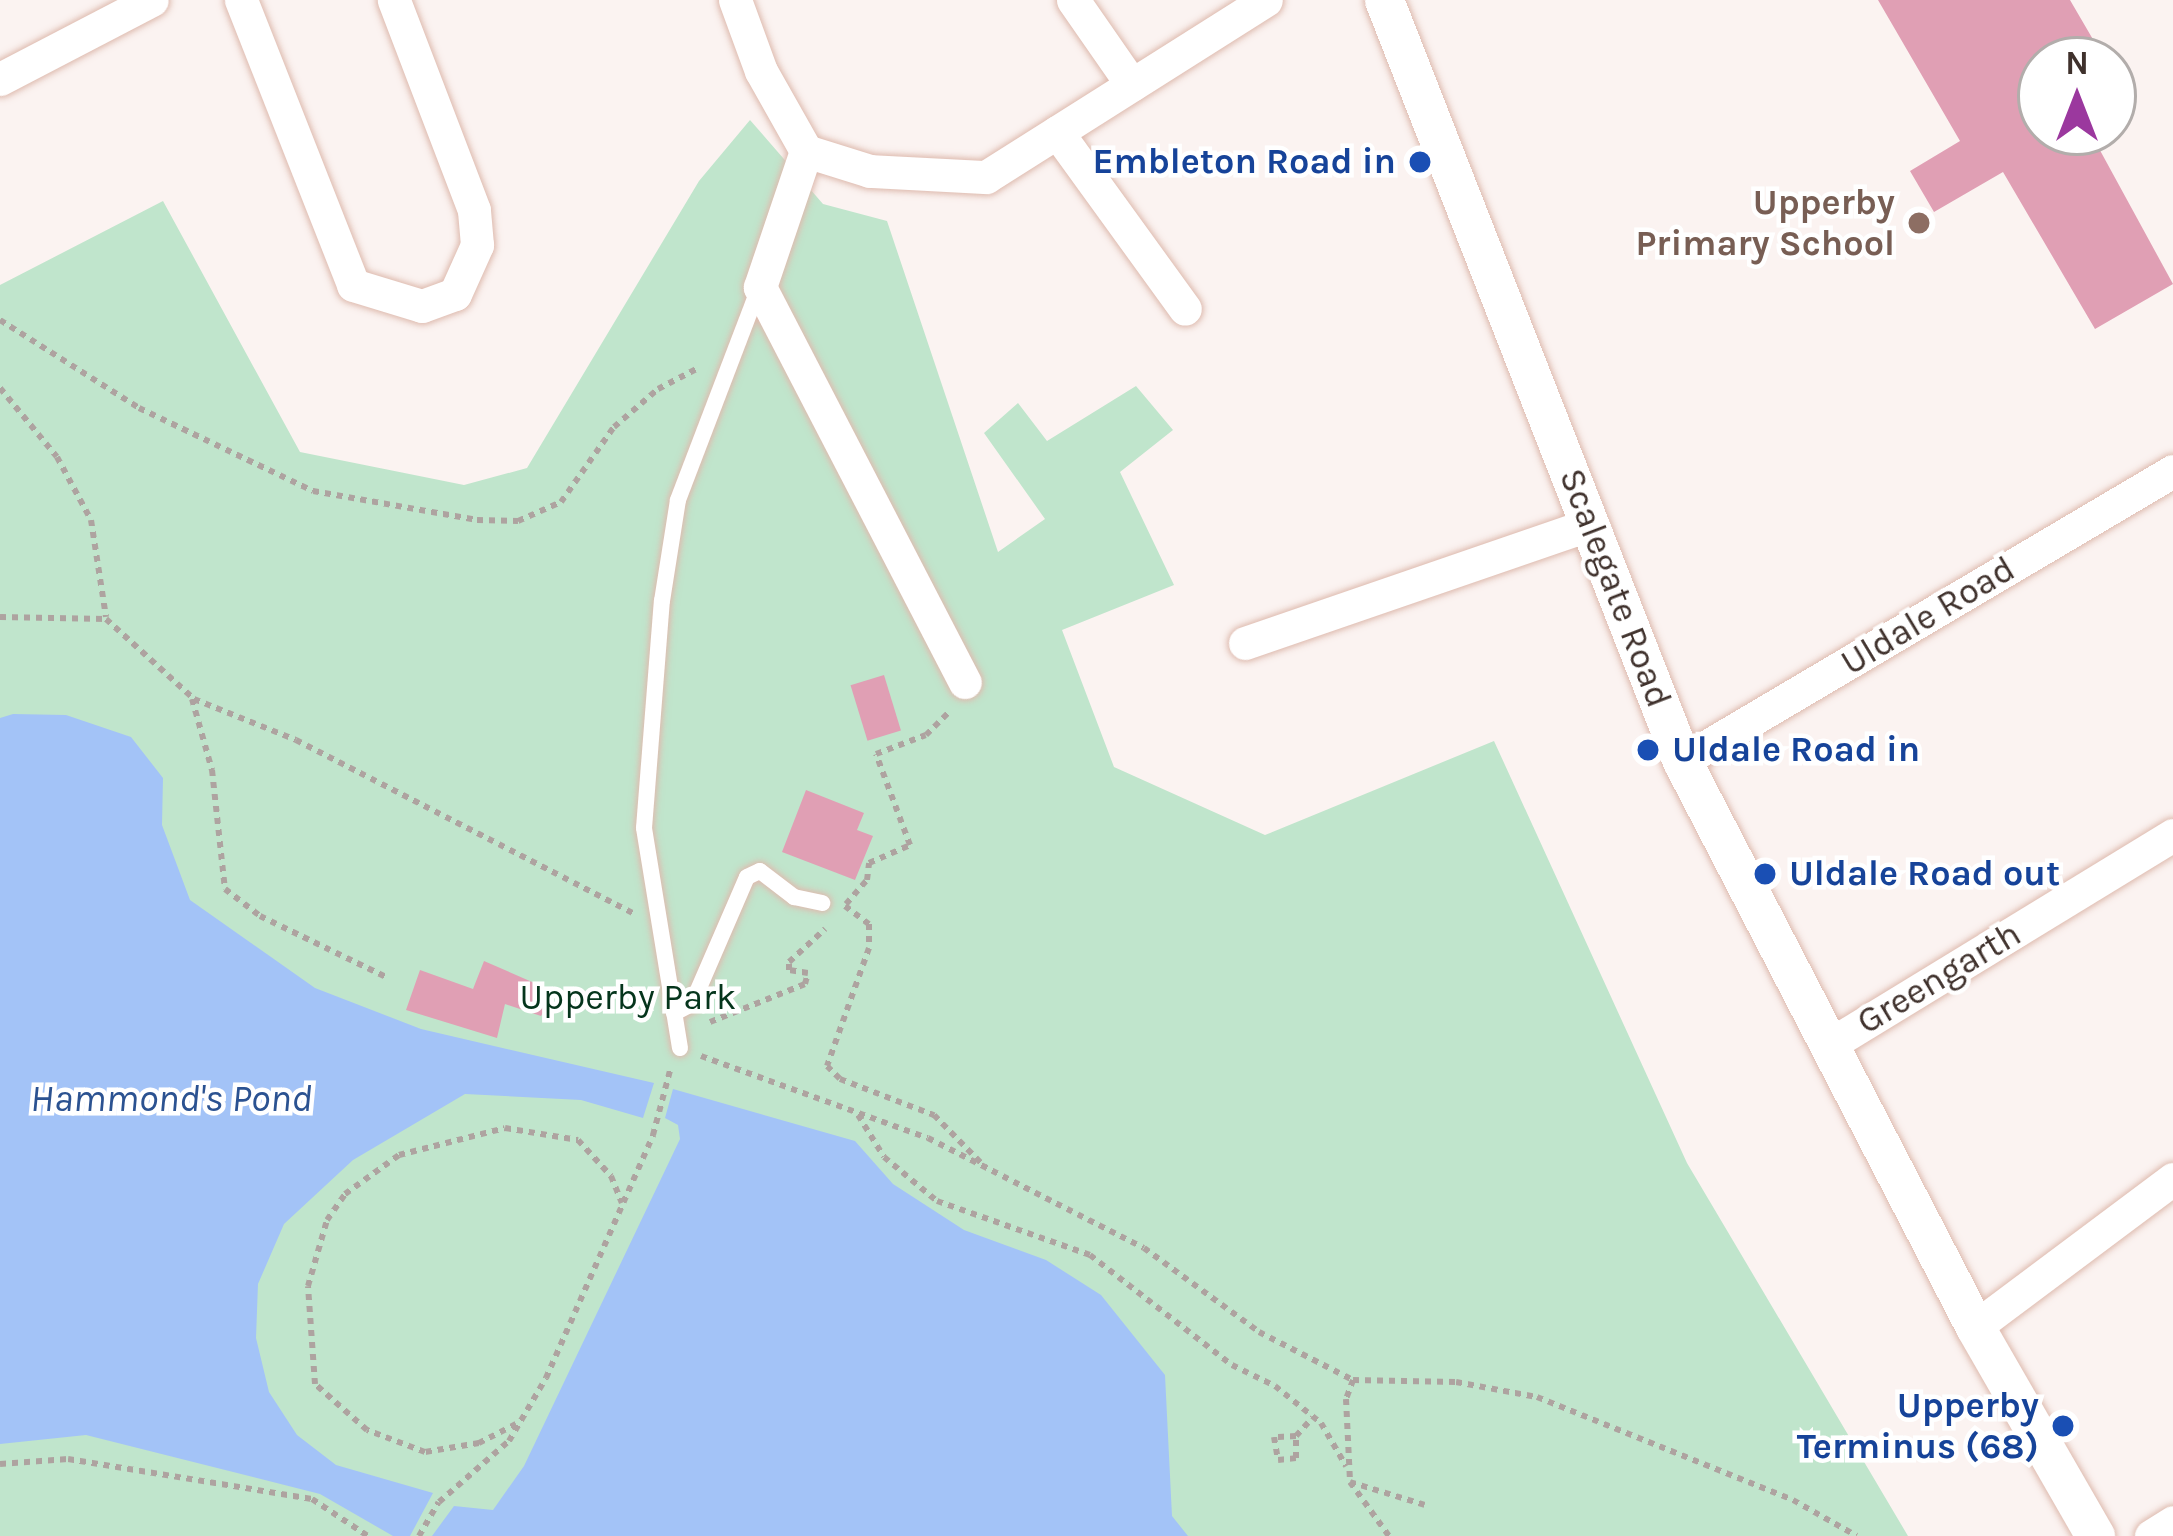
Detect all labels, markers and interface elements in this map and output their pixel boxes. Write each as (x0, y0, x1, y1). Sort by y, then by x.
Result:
north arrow (2017, 36, 2137, 156)
text: N (2065, 44, 2089, 82)
place label: Embleton Road in (1092, 140, 1396, 184)
marker: Embleton Road in (1407, 149, 1433, 175)
place label: Upperby Primary School (1635, 180, 1895, 265)
marker: Upperby Primary School (1906, 210, 1932, 236)
street label: Scalegate Road (1550, 462, 1680, 714)
street label: Uldale Road (1833, 547, 2023, 685)
place label: Uldale Road in (1672, 728, 1920, 772)
marker: Uldale Road in (1635, 737, 1661, 763)
place label: Uldale Road out (1789, 852, 2060, 896)
marker: Uldale Road out (1752, 861, 1778, 887)
street label: Greengarth (1849, 912, 2029, 1044)
park label: Upperby Park (520, 976, 736, 1020)
water label: Hammond's Pond (30, 1075, 312, 1121)
place label: Upperby Terminus (68) (1797, 1383, 2039, 1468)
marker: Upperby Terminus (68) (2050, 1413, 2076, 1439)

